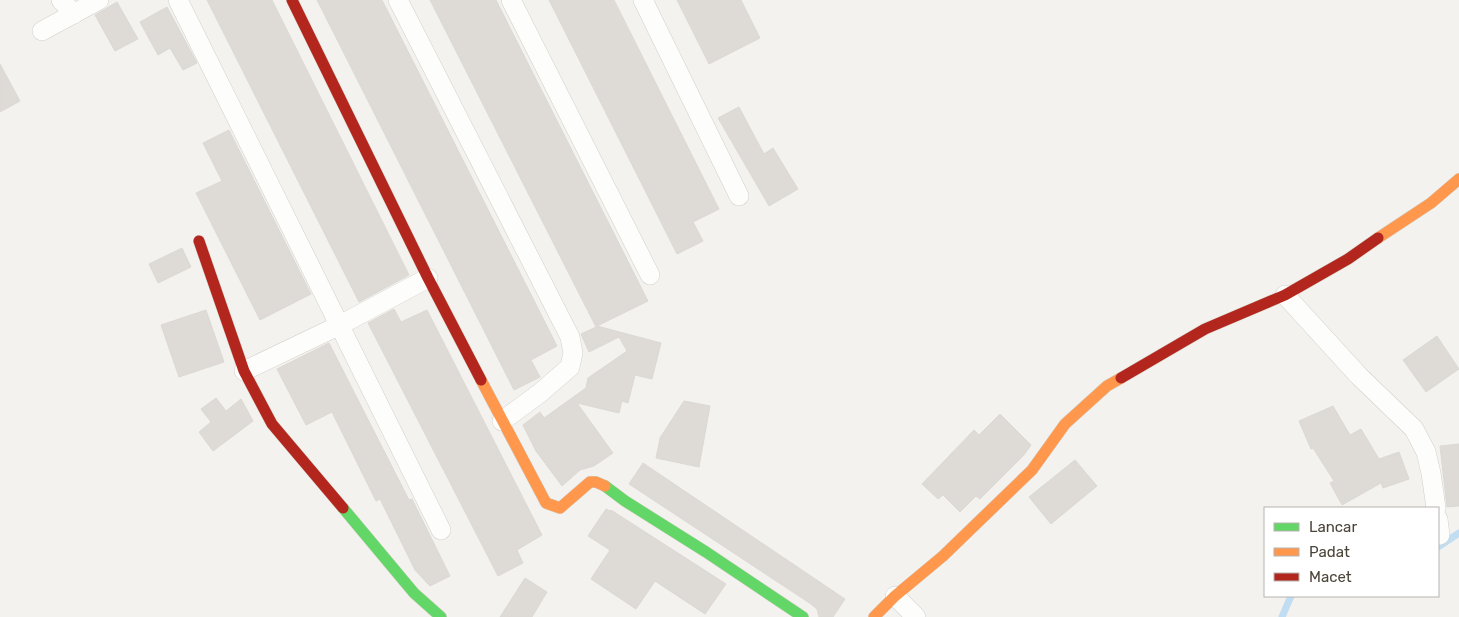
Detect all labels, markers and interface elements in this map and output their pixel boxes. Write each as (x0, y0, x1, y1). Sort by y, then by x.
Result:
legend (1264, 507, 1439, 597)
text: Lancar (1309, 518, 1357, 536)
text: Padat (1309, 543, 1350, 561)
text: Macet (1309, 568, 1352, 586)

